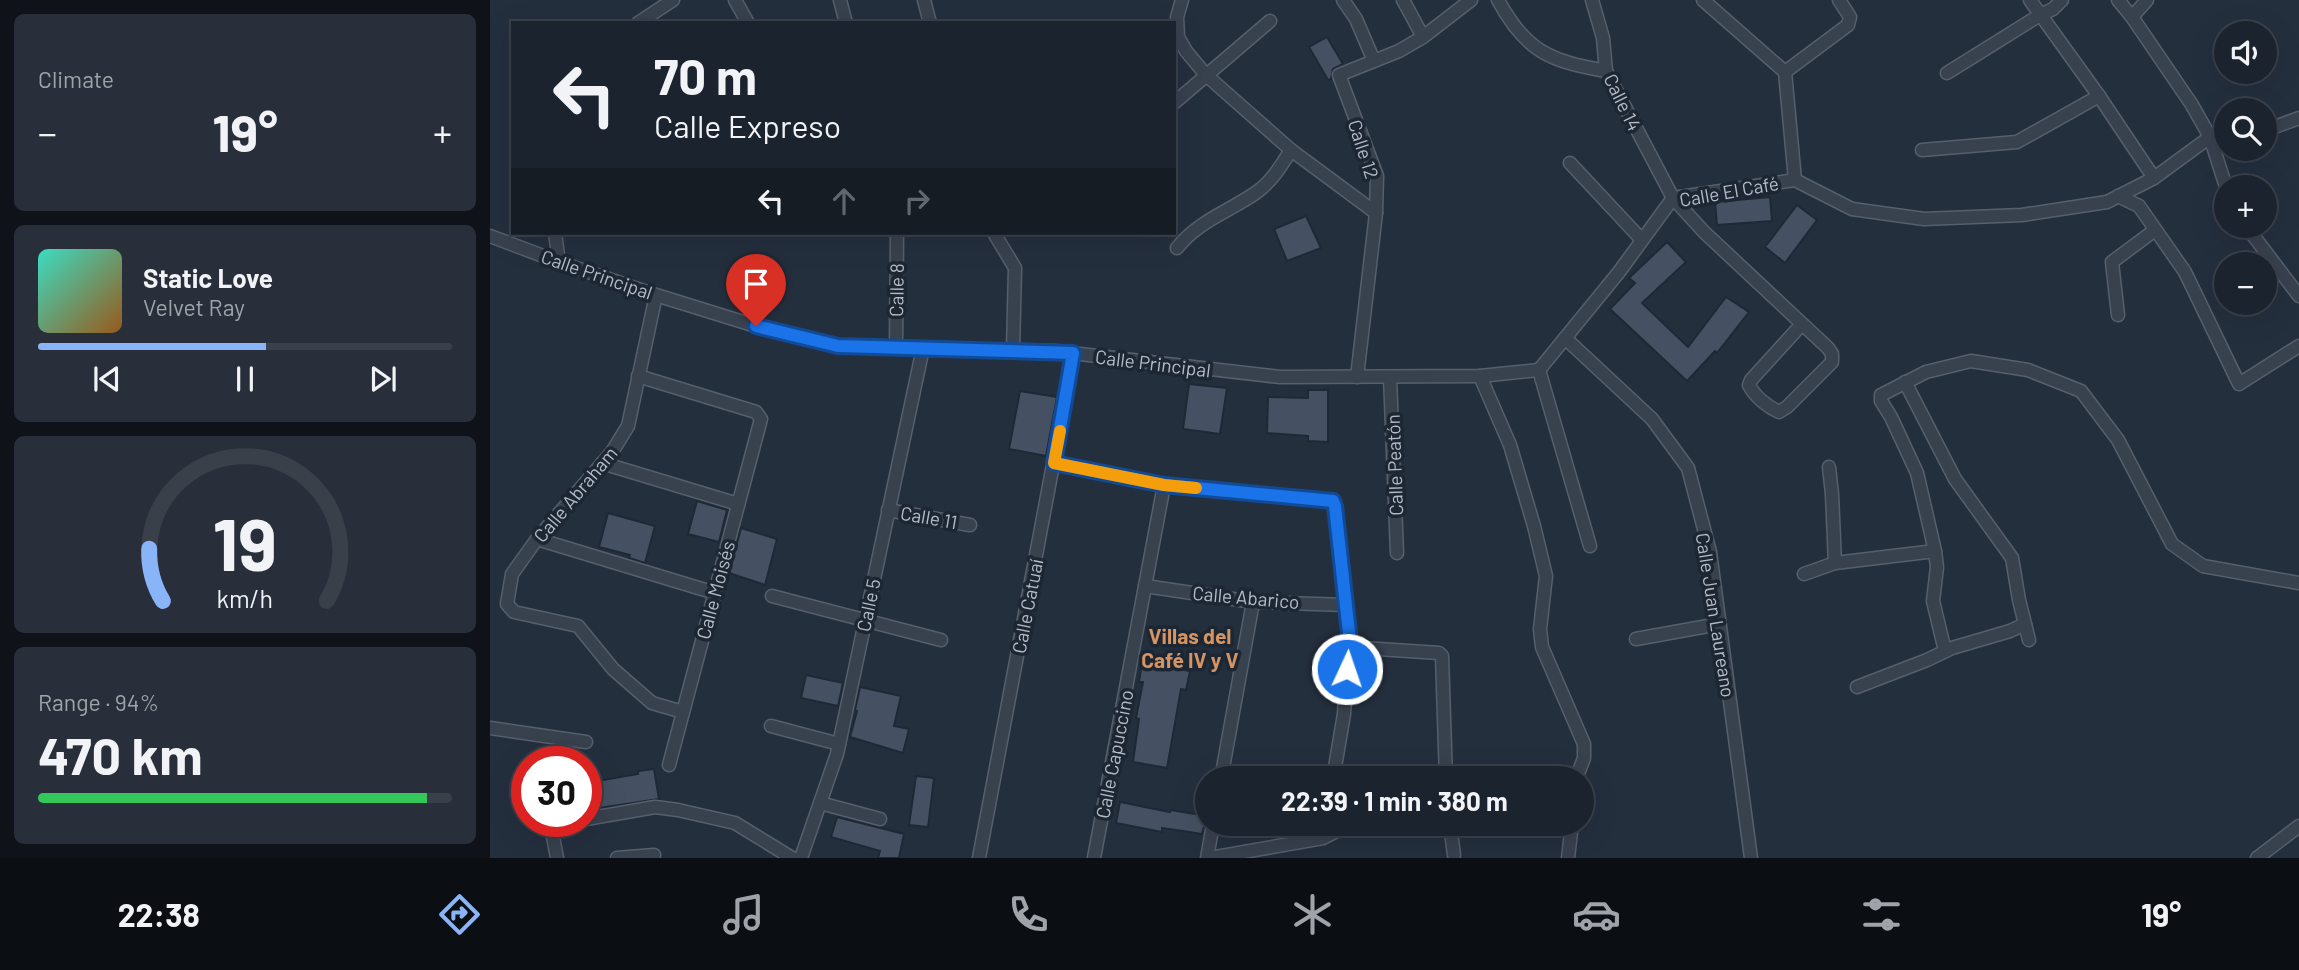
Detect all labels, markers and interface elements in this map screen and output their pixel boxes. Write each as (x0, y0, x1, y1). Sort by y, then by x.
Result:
map controls (2214, 21, 2277, 315)
button: sound (2214, 21, 2277, 84)
text: 70 m (654, 46, 757, 105)
icon: left (539, 49, 630, 140)
text: Climate (38, 65, 114, 93)
street label: Calle 14 (1599, 70, 1647, 134)
button: search (2214, 98, 2277, 161)
text: 19° (212, 100, 278, 162)
text: Calle Expreso (654, 106, 841, 144)
text: − (38, 109, 57, 155)
text: + (433, 109, 452, 155)
street label: Calle 12 (1344, 117, 1384, 181)
street label: Calle El Café (1678, 171, 1780, 211)
button: + (2214, 175, 2277, 238)
icon: left (752, 182, 790, 220)
icon: ahead (825, 182, 863, 220)
icon: right (898, 182, 936, 220)
street label: Calle Principal (538, 244, 656, 304)
button: − (2214, 252, 2277, 315)
pin (726, 254, 786, 326)
text: Static Love (143, 262, 273, 293)
street label: Calle 8 (884, 263, 908, 317)
icon: arrive (737, 265, 775, 303)
text: Velvet Ray (143, 293, 245, 321)
street label: Calle Principal (1094, 345, 1212, 381)
icon: previous (88, 360, 126, 398)
icon: pause (226, 360, 264, 398)
icon: next (364, 360, 402, 398)
street label: Calle Peatón (1381, 414, 1407, 516)
street label: Calle Abraham (528, 441, 622, 547)
text: 19 (213, 498, 277, 586)
street label: Calle 11 (899, 501, 959, 533)
street label: Calle Juan Laureano (1692, 531, 1740, 699)
street label: Calle Moisés (691, 538, 739, 642)
street label: Calle Catuaí (1007, 557, 1047, 655)
street label: Calle 5 (851, 576, 885, 634)
street label: Calle Abarico (1192, 581, 1300, 613)
text: km/h (217, 582, 273, 612)
district label: Villas del Café IV y V (1141, 623, 1239, 672)
position arrow (1310, 632, 1384, 706)
text: Range · 94% (38, 688, 159, 716)
street label: Calle Capuccino (1090, 688, 1138, 820)
text: 470 km (38, 723, 203, 785)
speed limit sign: 30 (511, 746, 602, 837)
text: 22:39 · 1 min · 380 m (1281, 785, 1508, 816)
icon: directions (435, 890, 484, 939)
icon: music (719, 890, 768, 939)
icon: phone (1004, 890, 1053, 939)
icon: climate (1288, 890, 1337, 939)
icon: car (1572, 890, 1621, 939)
icon: filters (1857, 890, 1906, 939)
text: 22:38 (118, 895, 200, 933)
text: 19° (2141, 895, 2181, 933)

